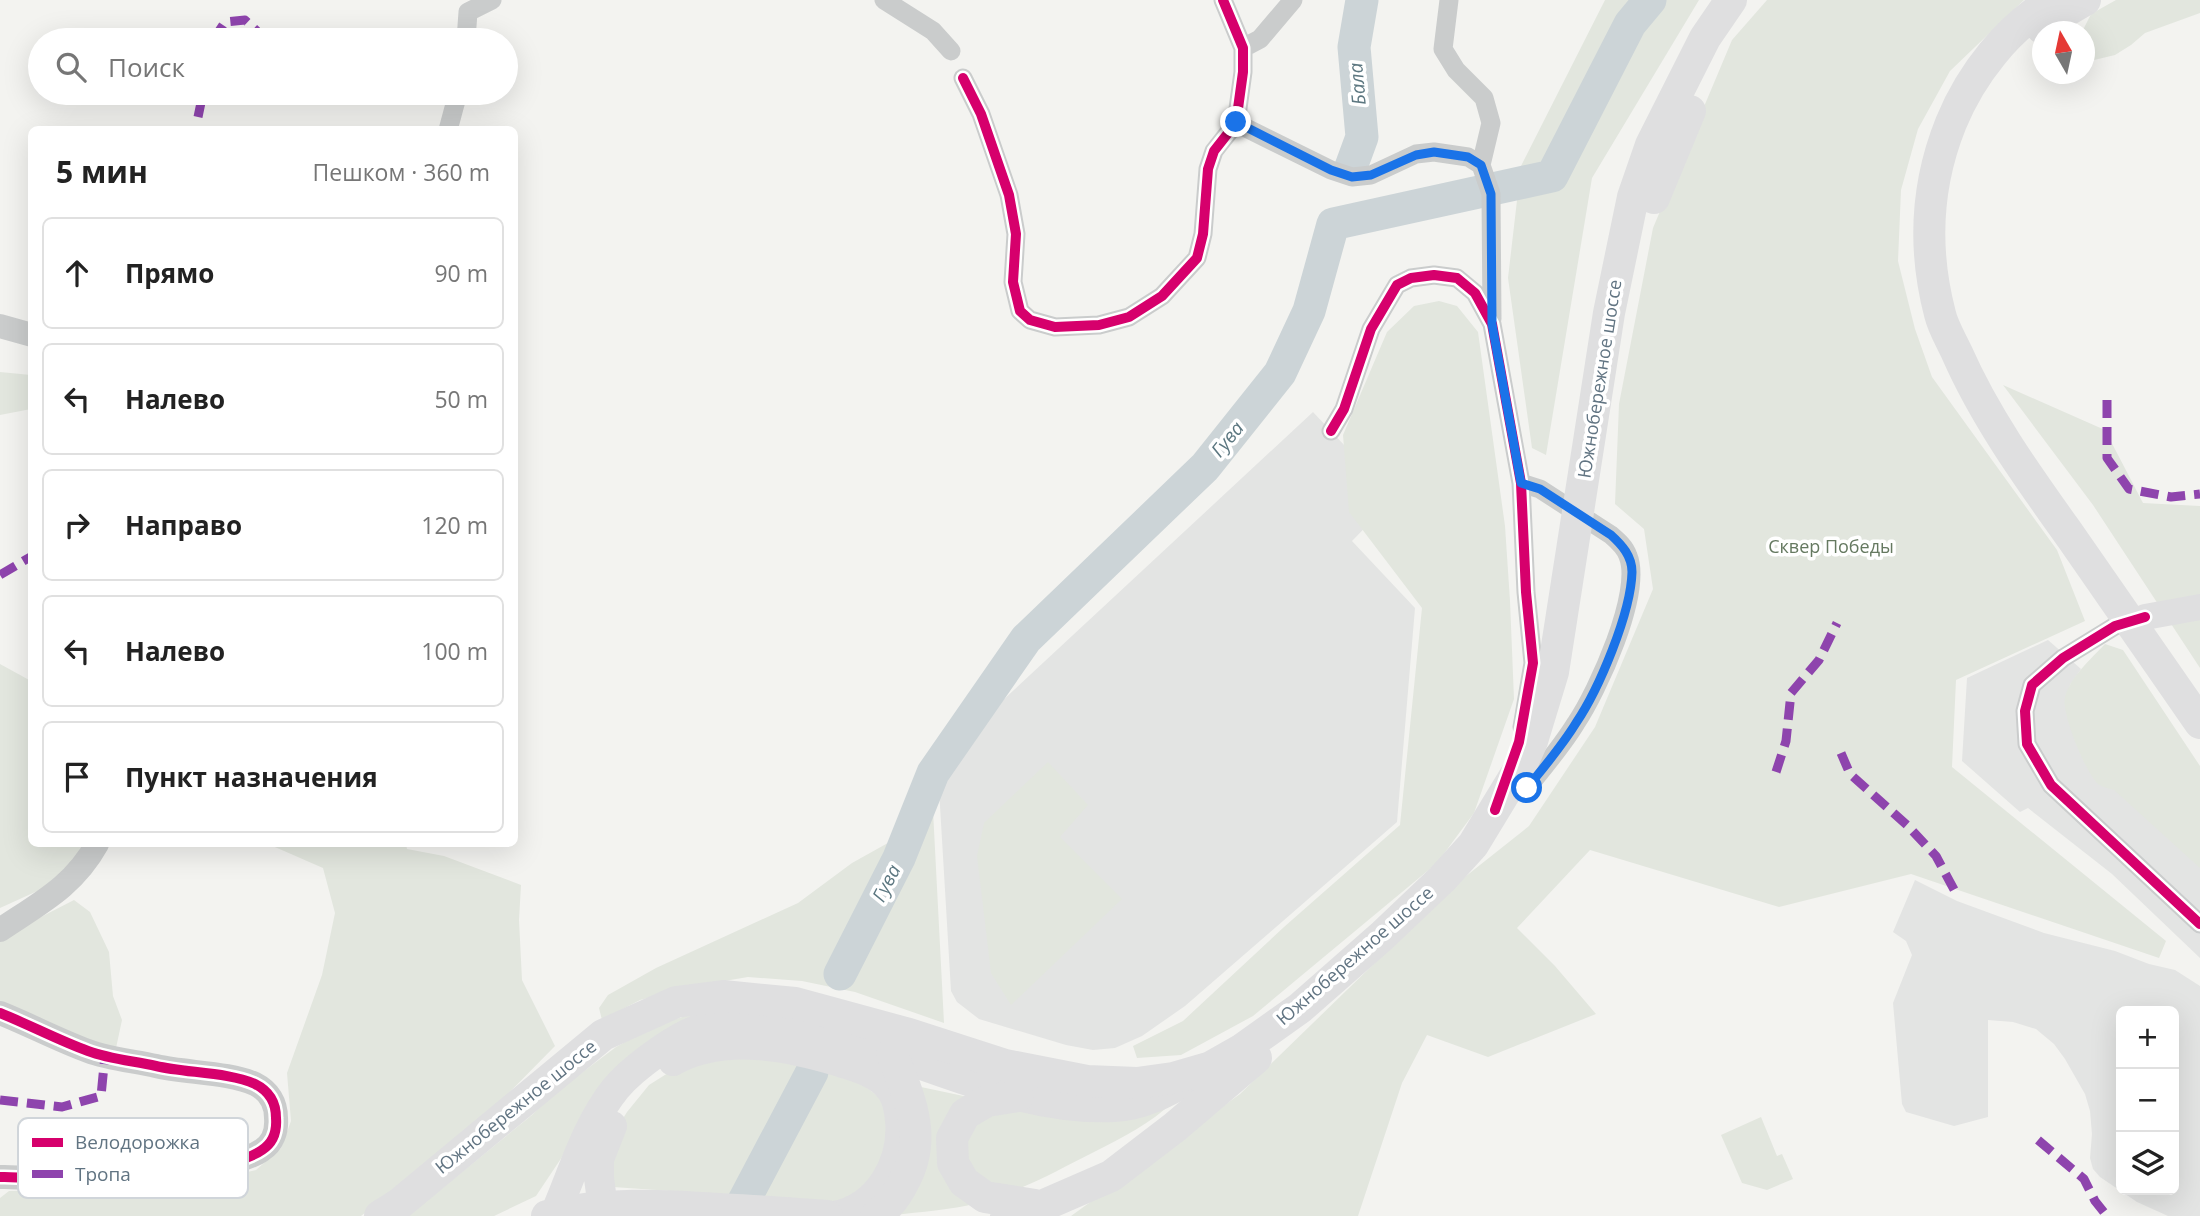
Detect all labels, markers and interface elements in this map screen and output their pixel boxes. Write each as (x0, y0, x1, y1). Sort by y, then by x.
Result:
north arrow (2032, 21, 2095, 84)
search box (28, 28, 518, 105)
icon: search (52, 48, 90, 86)
text: Поиск (108, 49, 185, 85)
water label: Бала (1342, 61, 1372, 106)
route end (1220, 106, 1251, 137)
text: 5 мин (56, 151, 148, 192)
text: Пешком · 360 m (313, 156, 490, 188)
icon: ahead (58, 254, 96, 292)
text: Прямо (125, 255, 214, 291)
text: 90 m (434, 257, 488, 289)
street label: Южнобережное шоссе (1571, 278, 1627, 480)
icon: left (58, 380, 96, 418)
text: Налево (125, 381, 225, 417)
text: 50 m (434, 383, 488, 415)
water label: Гува (1205, 416, 1249, 462)
icon: right (58, 506, 96, 544)
text: Направо (125, 507, 242, 543)
text: 120 m (421, 509, 488, 541)
park label: Сквер Победы (1768, 534, 1894, 558)
icon: left (58, 632, 96, 670)
text: Налево (125, 633, 225, 669)
text: 100 m (421, 635, 488, 667)
icon: arrive (58, 758, 96, 796)
text: Пункт назначения (125, 759, 378, 795)
route start (1511, 772, 1542, 803)
water label: Гува (866, 860, 907, 906)
street label: Южнобережное шоссе (1271, 880, 1438, 1030)
map controls (2116, 1006, 2179, 1195)
button: + (2116, 1006, 2179, 1069)
street label: Южнобережное шоссе (430, 1034, 601, 1179)
button: − (2116, 1069, 2179, 1132)
legend (18, 1118, 248, 1198)
text: Велодорожка (75, 1129, 200, 1155)
button: layers (2116, 1132, 2179, 1195)
text: Тропа (75, 1161, 131, 1187)

